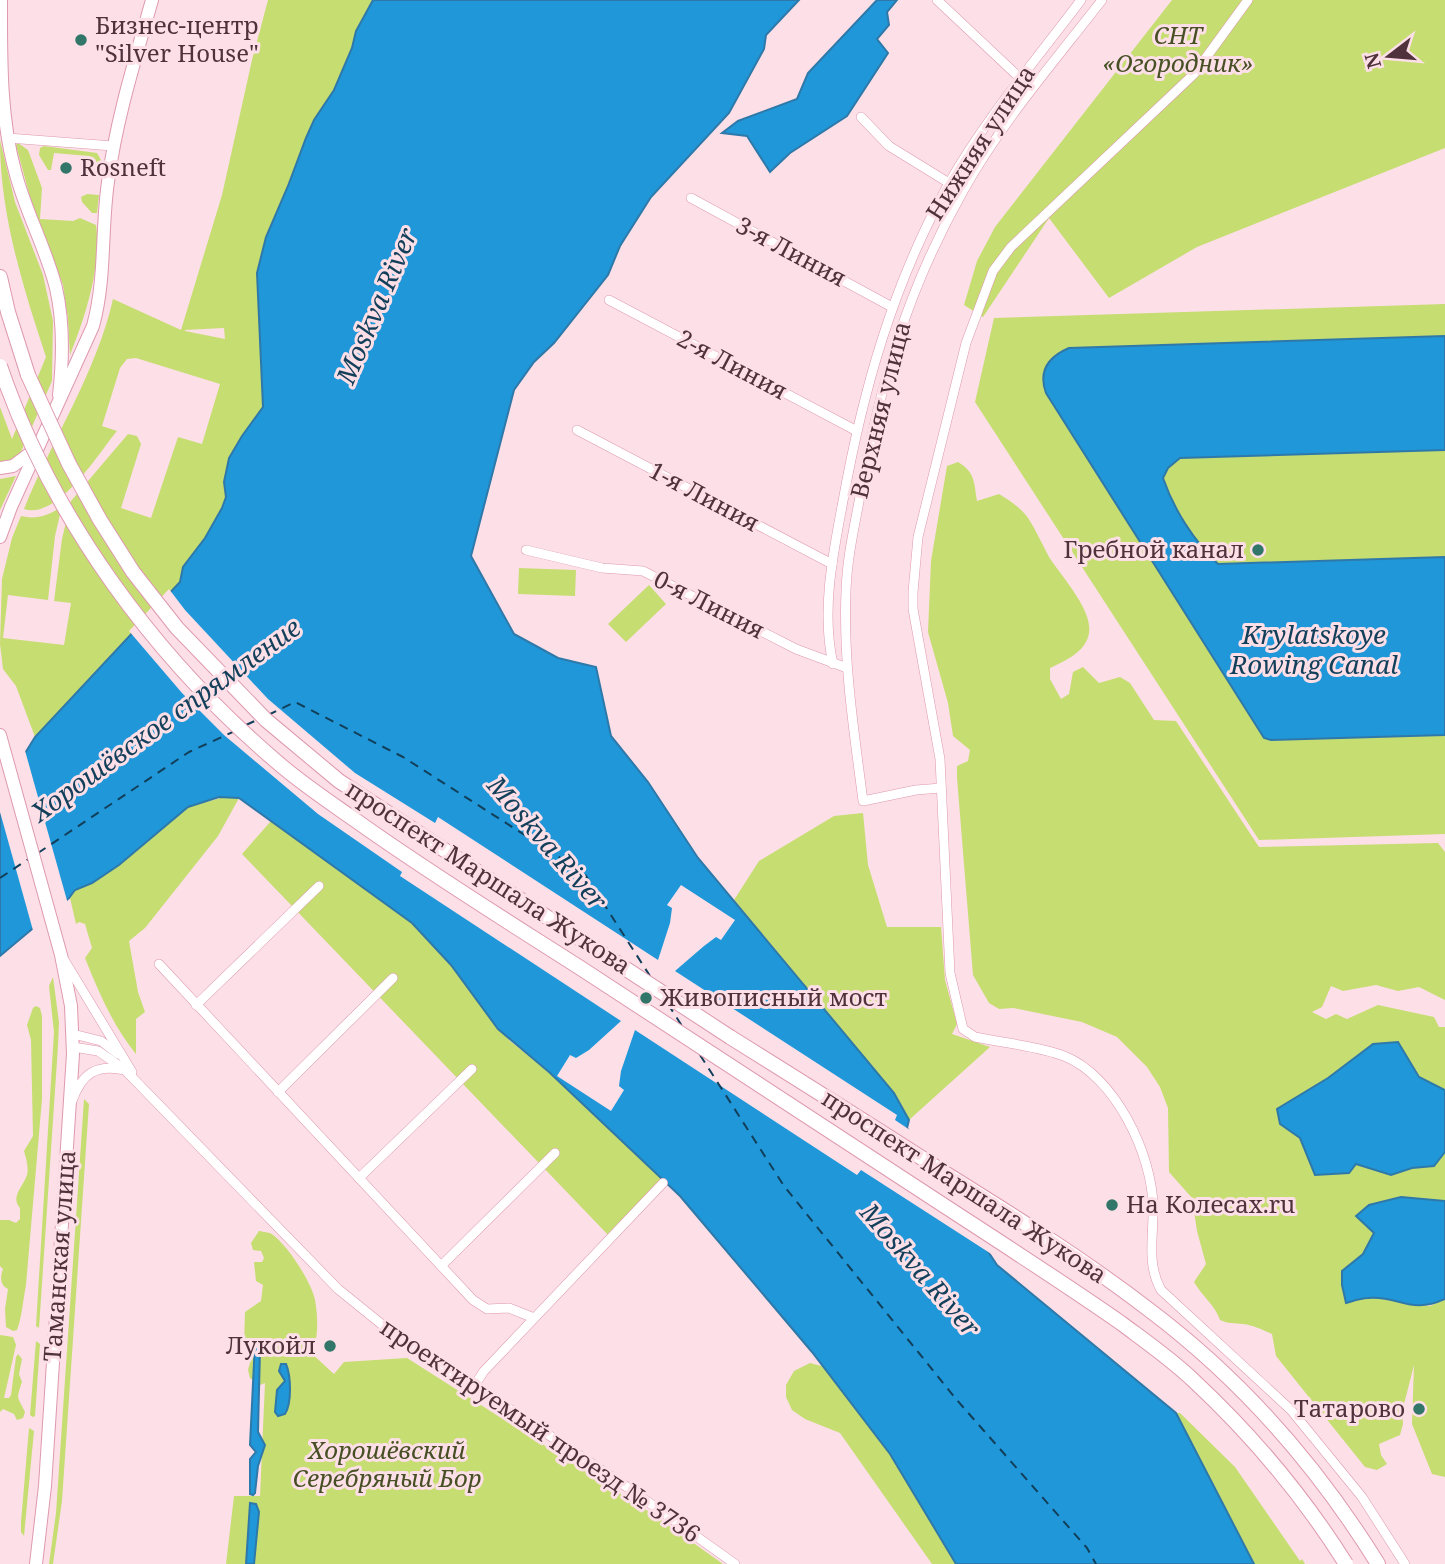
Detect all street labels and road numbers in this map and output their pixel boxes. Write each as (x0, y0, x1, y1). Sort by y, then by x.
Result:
street label: Нижняя улица (917, 58, 1042, 226)
street label: 3-я Линия (731, 208, 853, 294)
street label: Верхняя улица (842, 318, 918, 502)
street label: 2-я Линия (672, 321, 794, 407)
street label: 1-я Линия (644, 453, 766, 539)
street label: 0-я Линия (649, 562, 771, 646)
street label: проспект Маршала Жукова (340, 772, 638, 981)
street label: проспект Маршала Жукова (816, 1081, 1114, 1290)
street label: Таманская улица (35, 1149, 82, 1363)
street label: проектируемый проезд № 3736 (374, 1310, 707, 1550)

